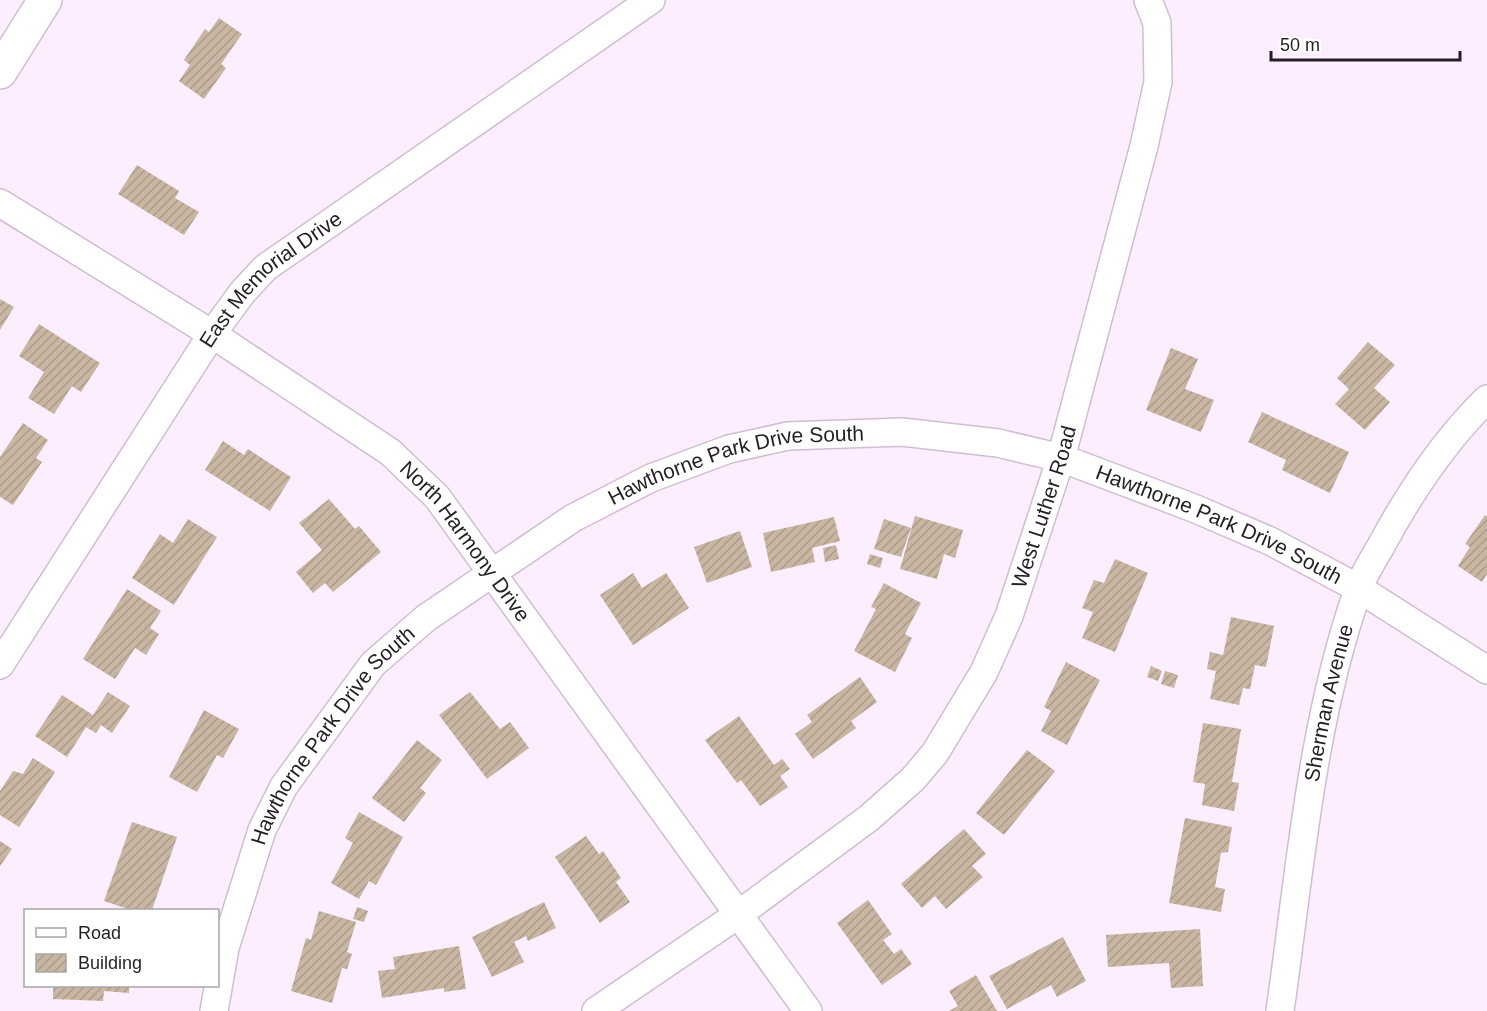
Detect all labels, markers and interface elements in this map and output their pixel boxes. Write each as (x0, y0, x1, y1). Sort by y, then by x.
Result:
scale bar (1271, 24, 1460, 62)
text: 50 m (1280, 35, 1320, 55)
street label: East Memorial Drive (195, 206, 346, 351)
street label: Hawthorne Park Drive South (604, 421, 864, 509)
street label: West Luther Road (1007, 423, 1080, 591)
street label: North Harmony Drive (396, 456, 535, 626)
street label: Hawthorne Park Drive South (1093, 460, 1346, 588)
street label: Hawthorne Park Drive South (246, 621, 419, 847)
street label: Sherman Avenue (1300, 621, 1357, 783)
legend (24, 909, 219, 987)
text: Road (78, 923, 121, 943)
text: Building (78, 953, 142, 973)

